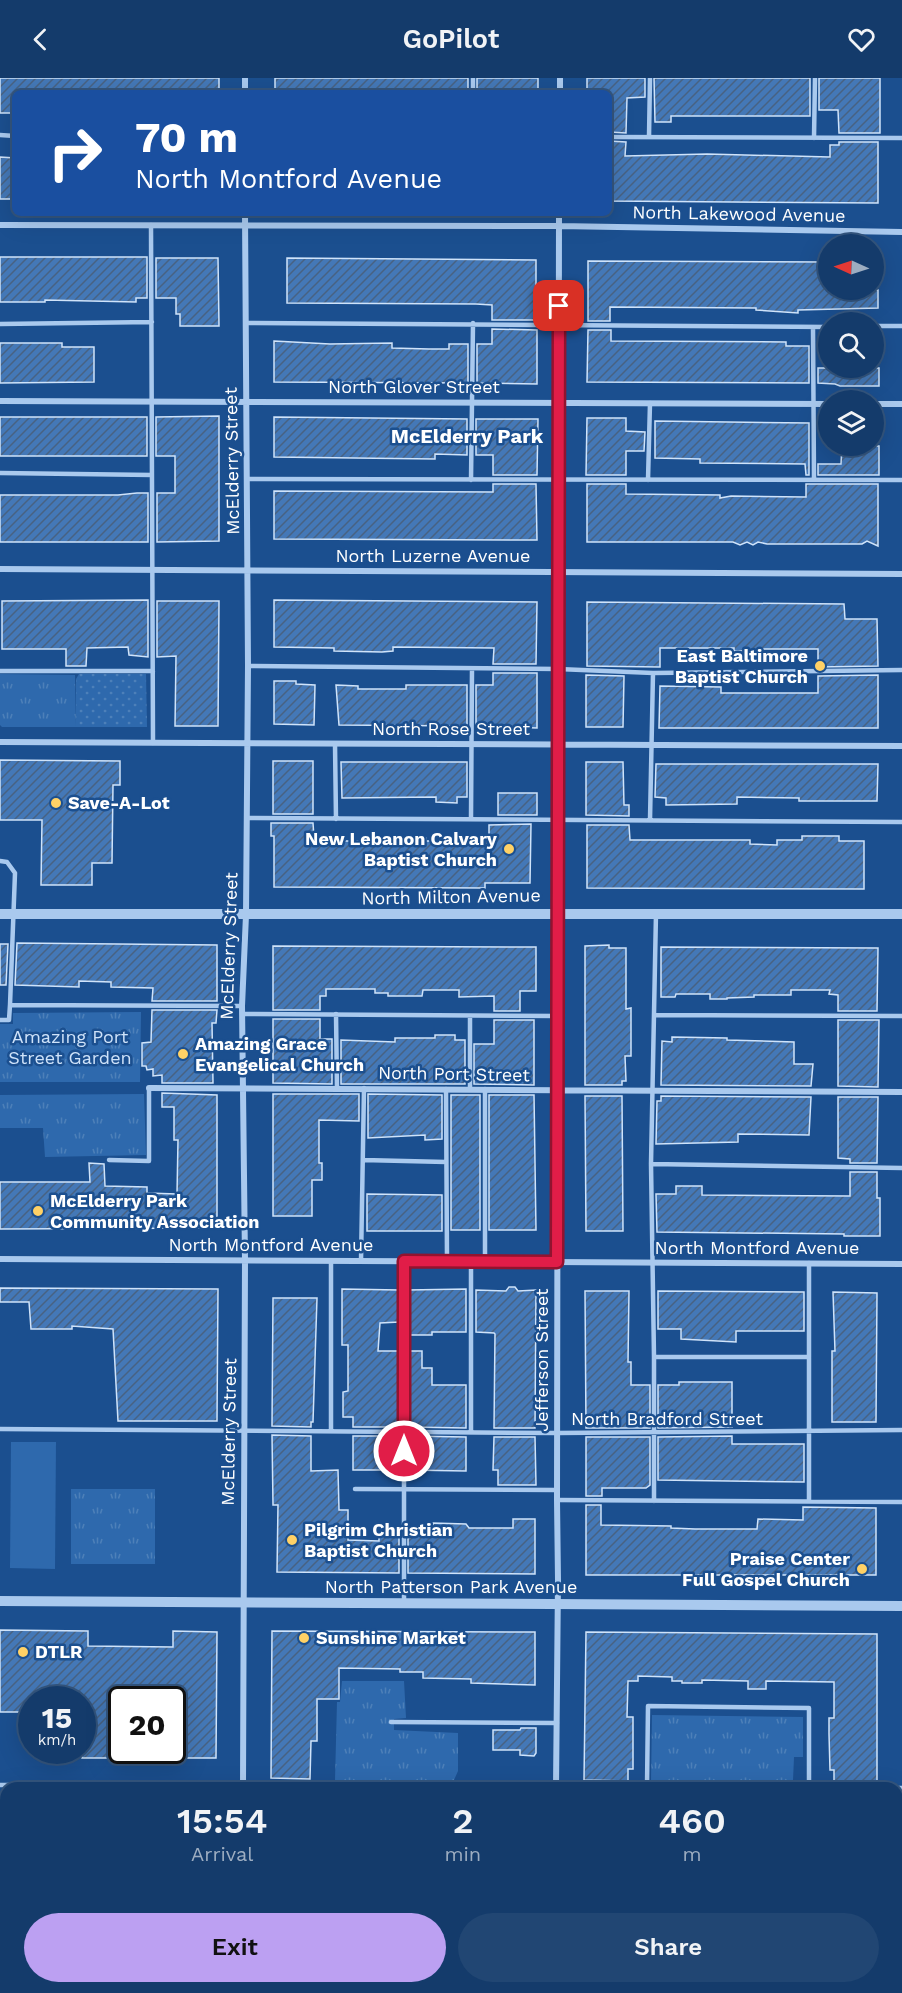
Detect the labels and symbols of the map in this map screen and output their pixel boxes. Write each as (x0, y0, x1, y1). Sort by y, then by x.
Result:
street label: North Lakewood Avenue (632, 201, 846, 226)
north arrow (818, 234, 884, 300)
pin (533, 280, 584, 331)
street label: North Glover Street (328, 376, 500, 397)
street label: McElderry Street (220, 386, 243, 535)
district label: McElderry Park (391, 424, 544, 448)
street label: North Luzerne Avenue (336, 545, 530, 566)
place label: East Baltimore Baptist Church (675, 645, 808, 687)
marker: East Baltimore Baptist Church (813, 659, 827, 673)
street label: North Rose Street (372, 718, 531, 739)
place label: Save-A-Lot (68, 792, 170, 813)
marker: Save-A-Lot (49, 796, 63, 810)
place label: New Lebanon Calvary Baptist Church (305, 828, 498, 870)
marker: New Lebanon Calvary Baptist Church (502, 842, 516, 856)
street label: McElderry Street (215, 871, 242, 1020)
street label: North Milton Avenue (361, 884, 541, 909)
park label: Amazing Port Street Garden (8, 1026, 132, 1068)
place label: Amazing Grace Evangelical Church (195, 1033, 364, 1075)
marker: Amazing Grace Evangelical Church (176, 1047, 190, 1061)
street label: North Port Street (378, 1062, 531, 1085)
place label: McElderry Park Community Association (50, 1190, 259, 1232)
marker: McElderry Park Community Association (31, 1204, 45, 1218)
street label: North Montford Avenue (169, 1234, 373, 1255)
street label: North Montford Avenue (655, 1237, 859, 1258)
street label: Jefferson Street (531, 1288, 552, 1432)
street label: McElderry Street (217, 1357, 240, 1506)
street label: North Bradford Street (571, 1408, 763, 1429)
position arrow (372, 1419, 436, 1483)
place label: Pilgrim Christian Baptist Church (304, 1519, 453, 1561)
marker: Pilgrim Christian Baptist Church (285, 1533, 299, 1547)
place label: Praise Center Full Gospel Church (682, 1548, 850, 1590)
marker: Praise Center Full Gospel Church (855, 1562, 869, 1576)
street label: North Patterson Park Avenue (325, 1576, 577, 1597)
place label: Sunshine Market (316, 1627, 466, 1648)
marker: Sunshine Market (297, 1631, 311, 1645)
place label: DTLR (35, 1641, 83, 1662)
marker: DTLR (16, 1645, 30, 1659)
speed limit sign: 20 (108, 1686, 186, 1764)

